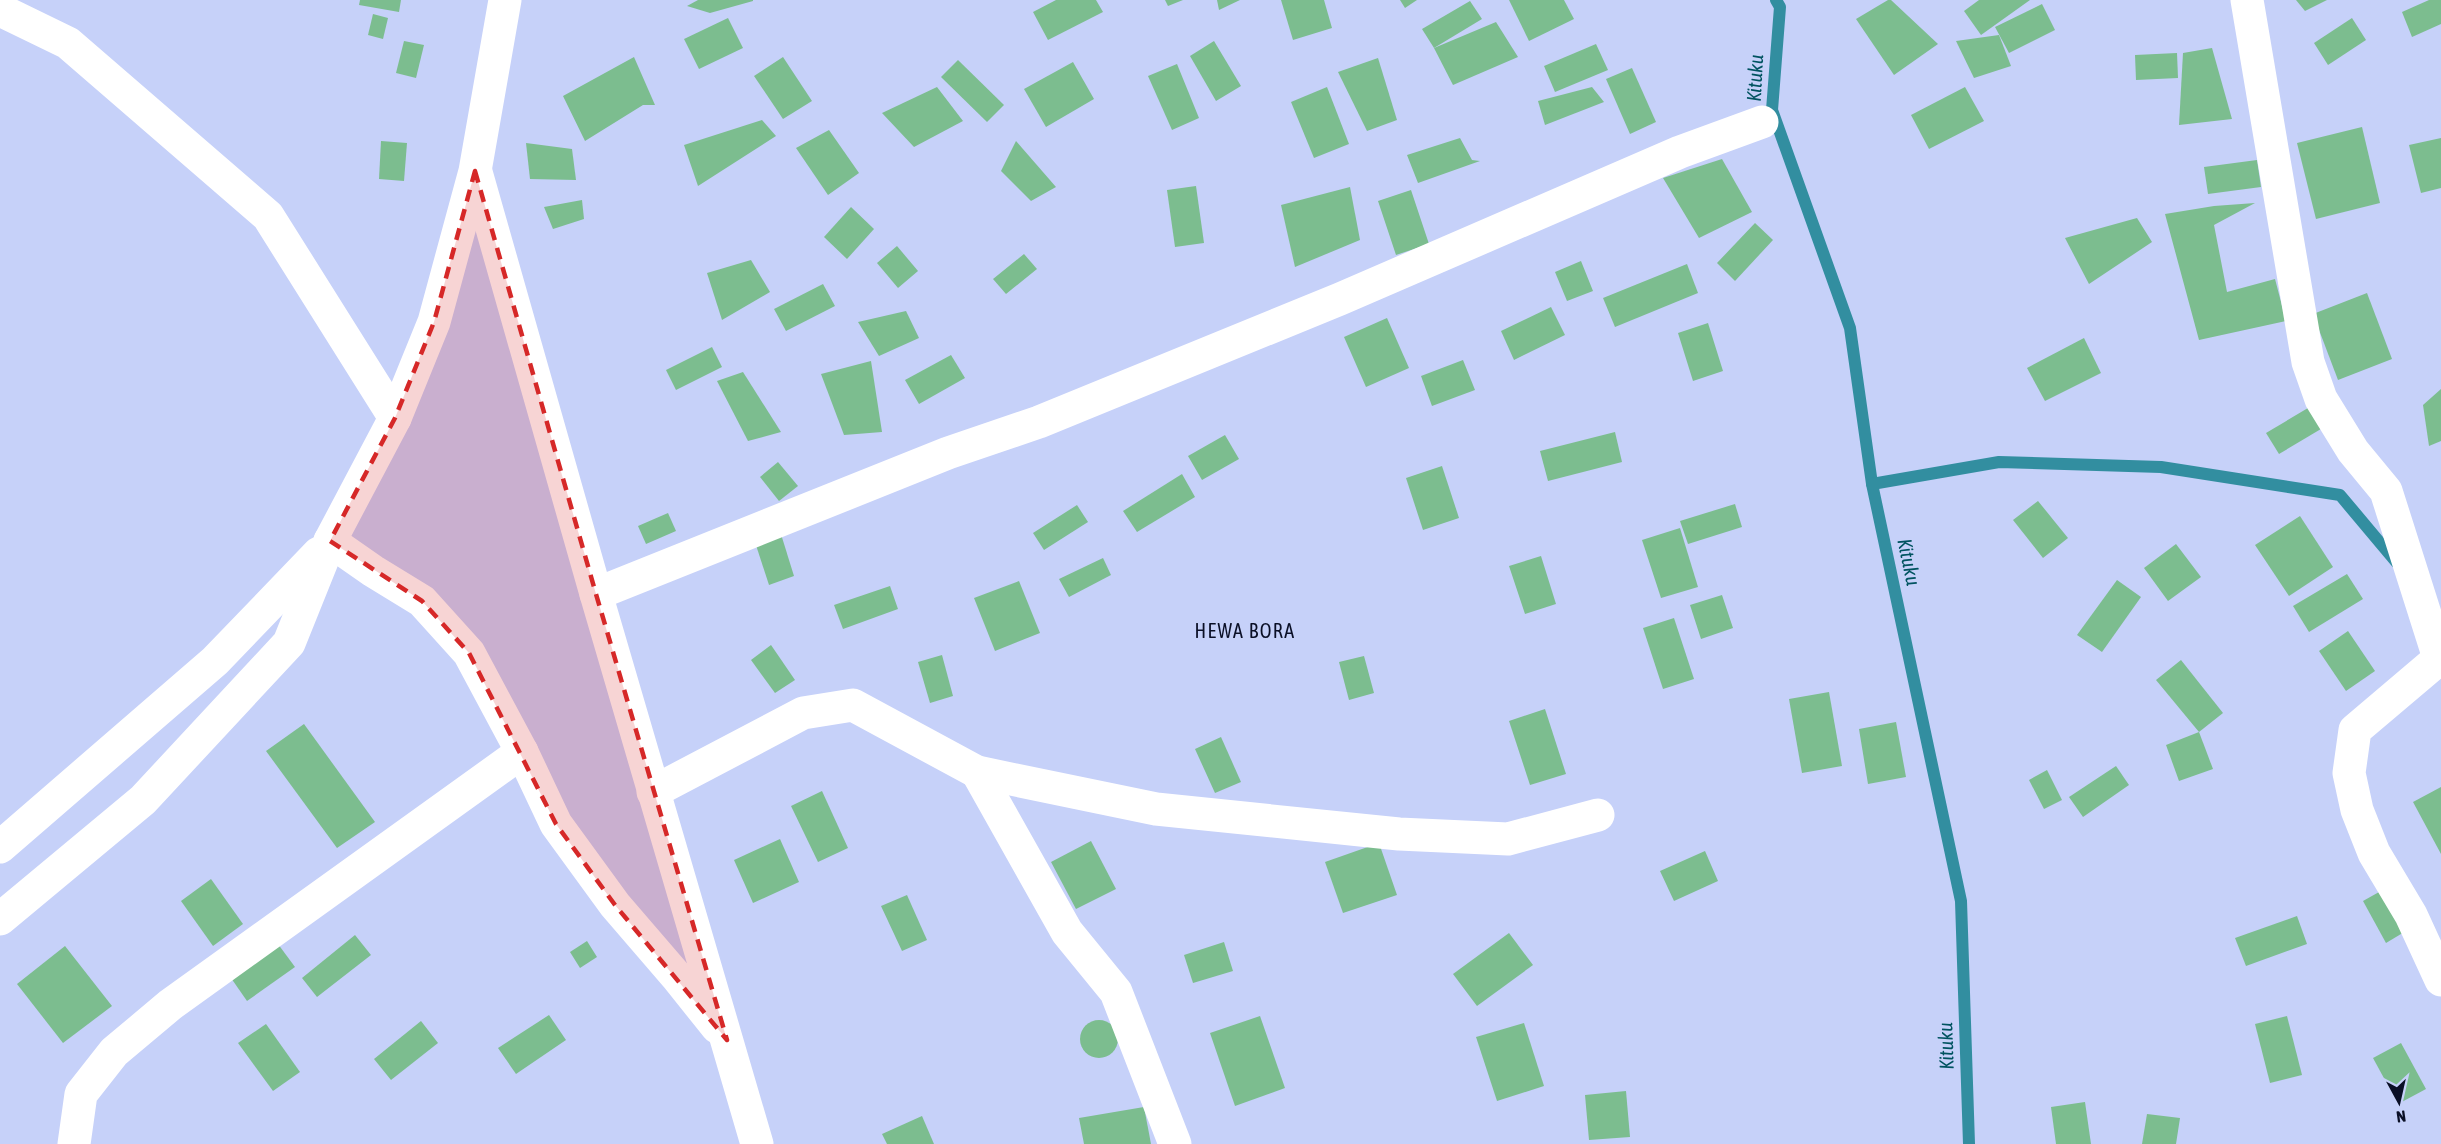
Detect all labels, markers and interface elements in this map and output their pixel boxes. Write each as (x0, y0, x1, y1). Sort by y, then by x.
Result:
water label: Kituku (1742, 53, 1767, 102)
water label: Kituku (1893, 536, 1926, 588)
district label: HEWA BORA (1194, 619, 1296, 642)
water label: Kituku (1933, 1022, 1958, 1070)
north arrow (2369, 1072, 2429, 1132)
text: N (2395, 1107, 2407, 1126)

